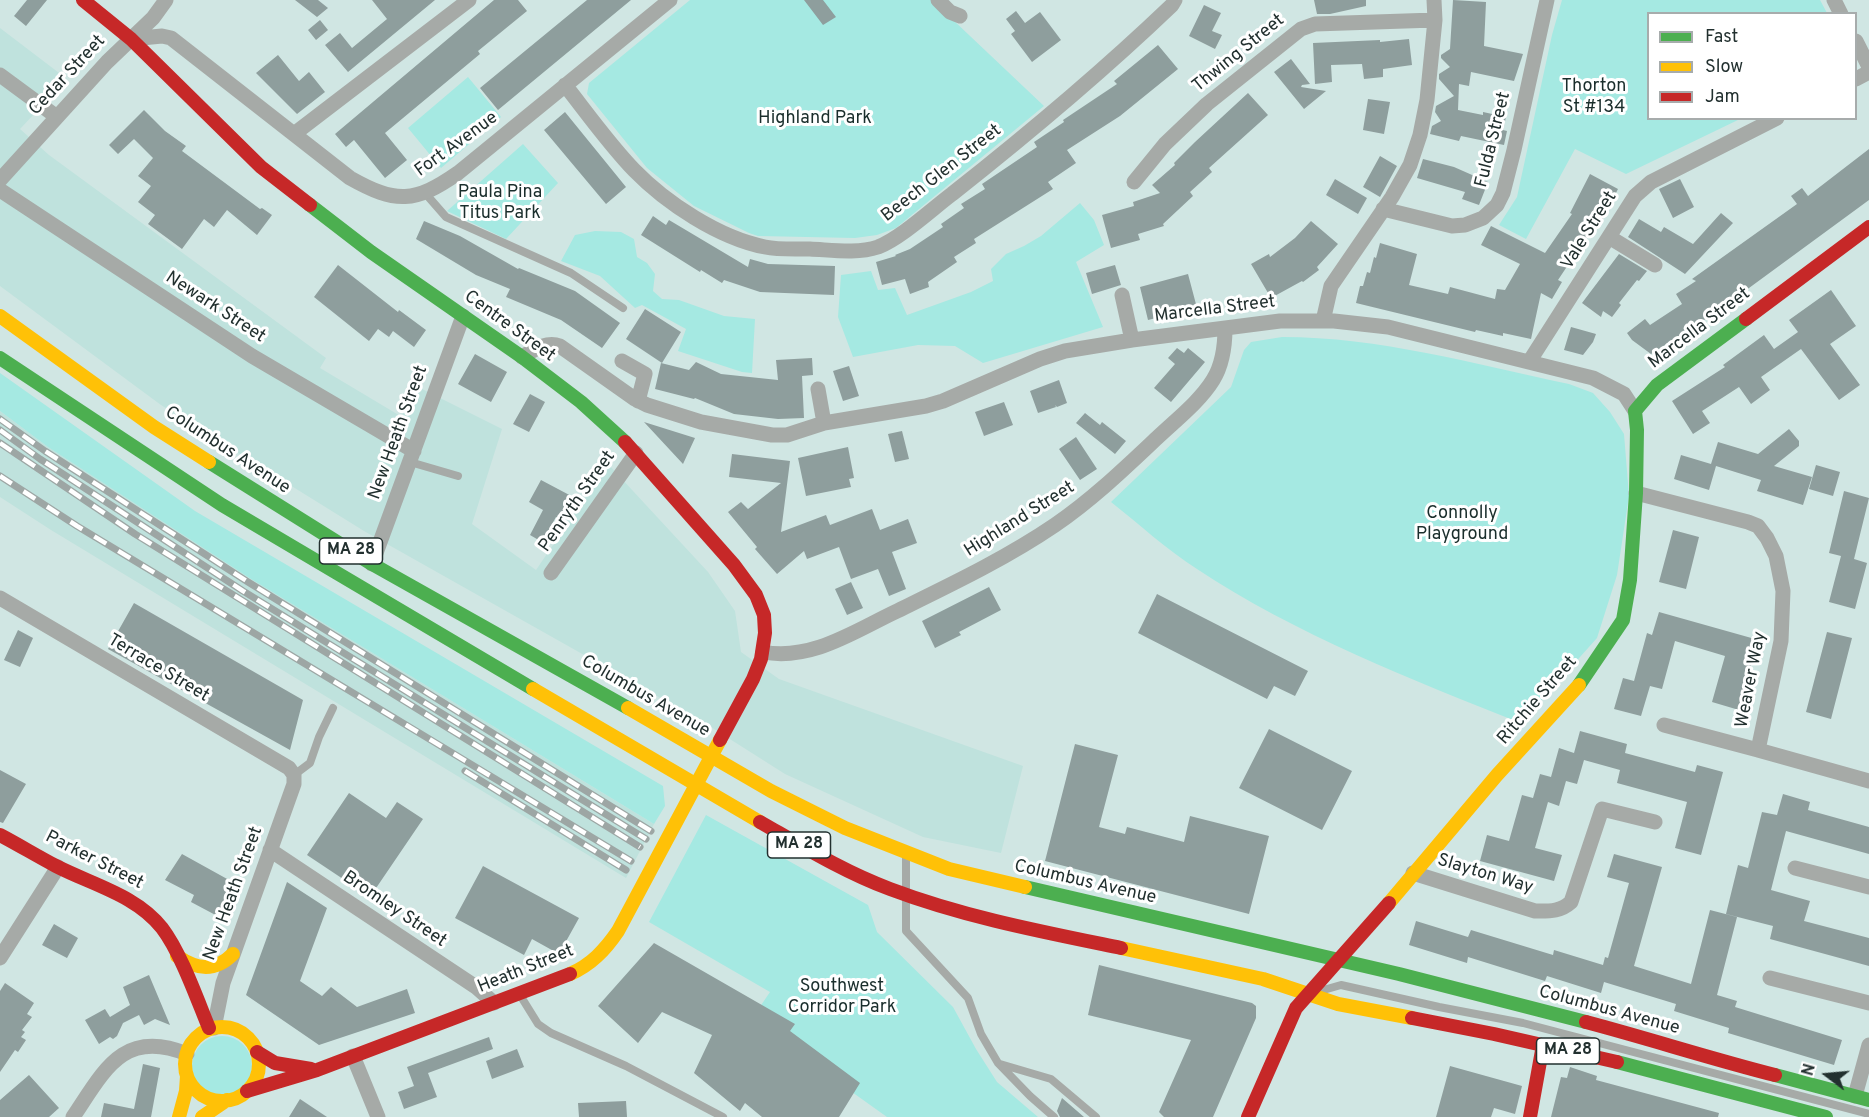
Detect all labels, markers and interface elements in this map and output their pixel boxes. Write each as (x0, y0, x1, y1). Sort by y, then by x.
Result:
street label: Thwing Street (1189, 10, 1289, 98)
legend (1647, 12, 1857, 120)
text: Fast (1705, 26, 1738, 49)
street label: Cedar Street (25, 31, 111, 121)
text: Slow (1705, 56, 1743, 79)
park label: Thorton St #134 (1562, 76, 1626, 118)
text: Jam (1705, 86, 1740, 109)
street label: Fulda Street (1472, 90, 1516, 190)
street label: Fort Avenue (411, 108, 503, 182)
park label: Highland Park (758, 108, 872, 130)
street label: Beech Glen Street (878, 120, 1006, 228)
park label: Paula Pina Titus Park (458, 182, 542, 224)
street label: Vale Street (1557, 188, 1623, 274)
street label: Newark Street (161, 268, 269, 348)
street label: Marcella Street (1645, 284, 1755, 374)
street label: Centre Street (459, 287, 559, 367)
street label: Marcella Street (1153, 292, 1277, 328)
street label: New Heath Street (365, 363, 433, 503)
street label: Columbus Avenue (160, 402, 294, 500)
street label: Penryth Street (535, 447, 621, 557)
street label: Highland Street (961, 477, 1079, 563)
park label: Connolly Playground (1416, 503, 1508, 546)
road number: MA 28 (320, 538, 382, 564)
street label: Terrace Street (103, 630, 213, 708)
street label: Weaver Way (1732, 630, 1772, 730)
street label: Columbus Avenue (577, 651, 713, 743)
street label: Ritchie Street (1494, 652, 1582, 750)
street label: New Heath Street (200, 824, 268, 964)
street label: Parker Street (41, 827, 147, 895)
road number: MA 28 (768, 832, 830, 858)
street label: Slayton Way (1434, 850, 1536, 900)
street label: Columbus Avenue (1012, 856, 1158, 910)
street label: Bromley Street (338, 867, 450, 953)
street label: Heath Street (475, 941, 577, 999)
park label: Southwest Corridor Park (788, 976, 896, 1018)
street label: Columbus Avenue (1536, 982, 1682, 1040)
road number: MA 28 (1536, 1038, 1600, 1064)
north arrow (1797, 1045, 1857, 1105)
text: N (1798, 1062, 1821, 1078)

